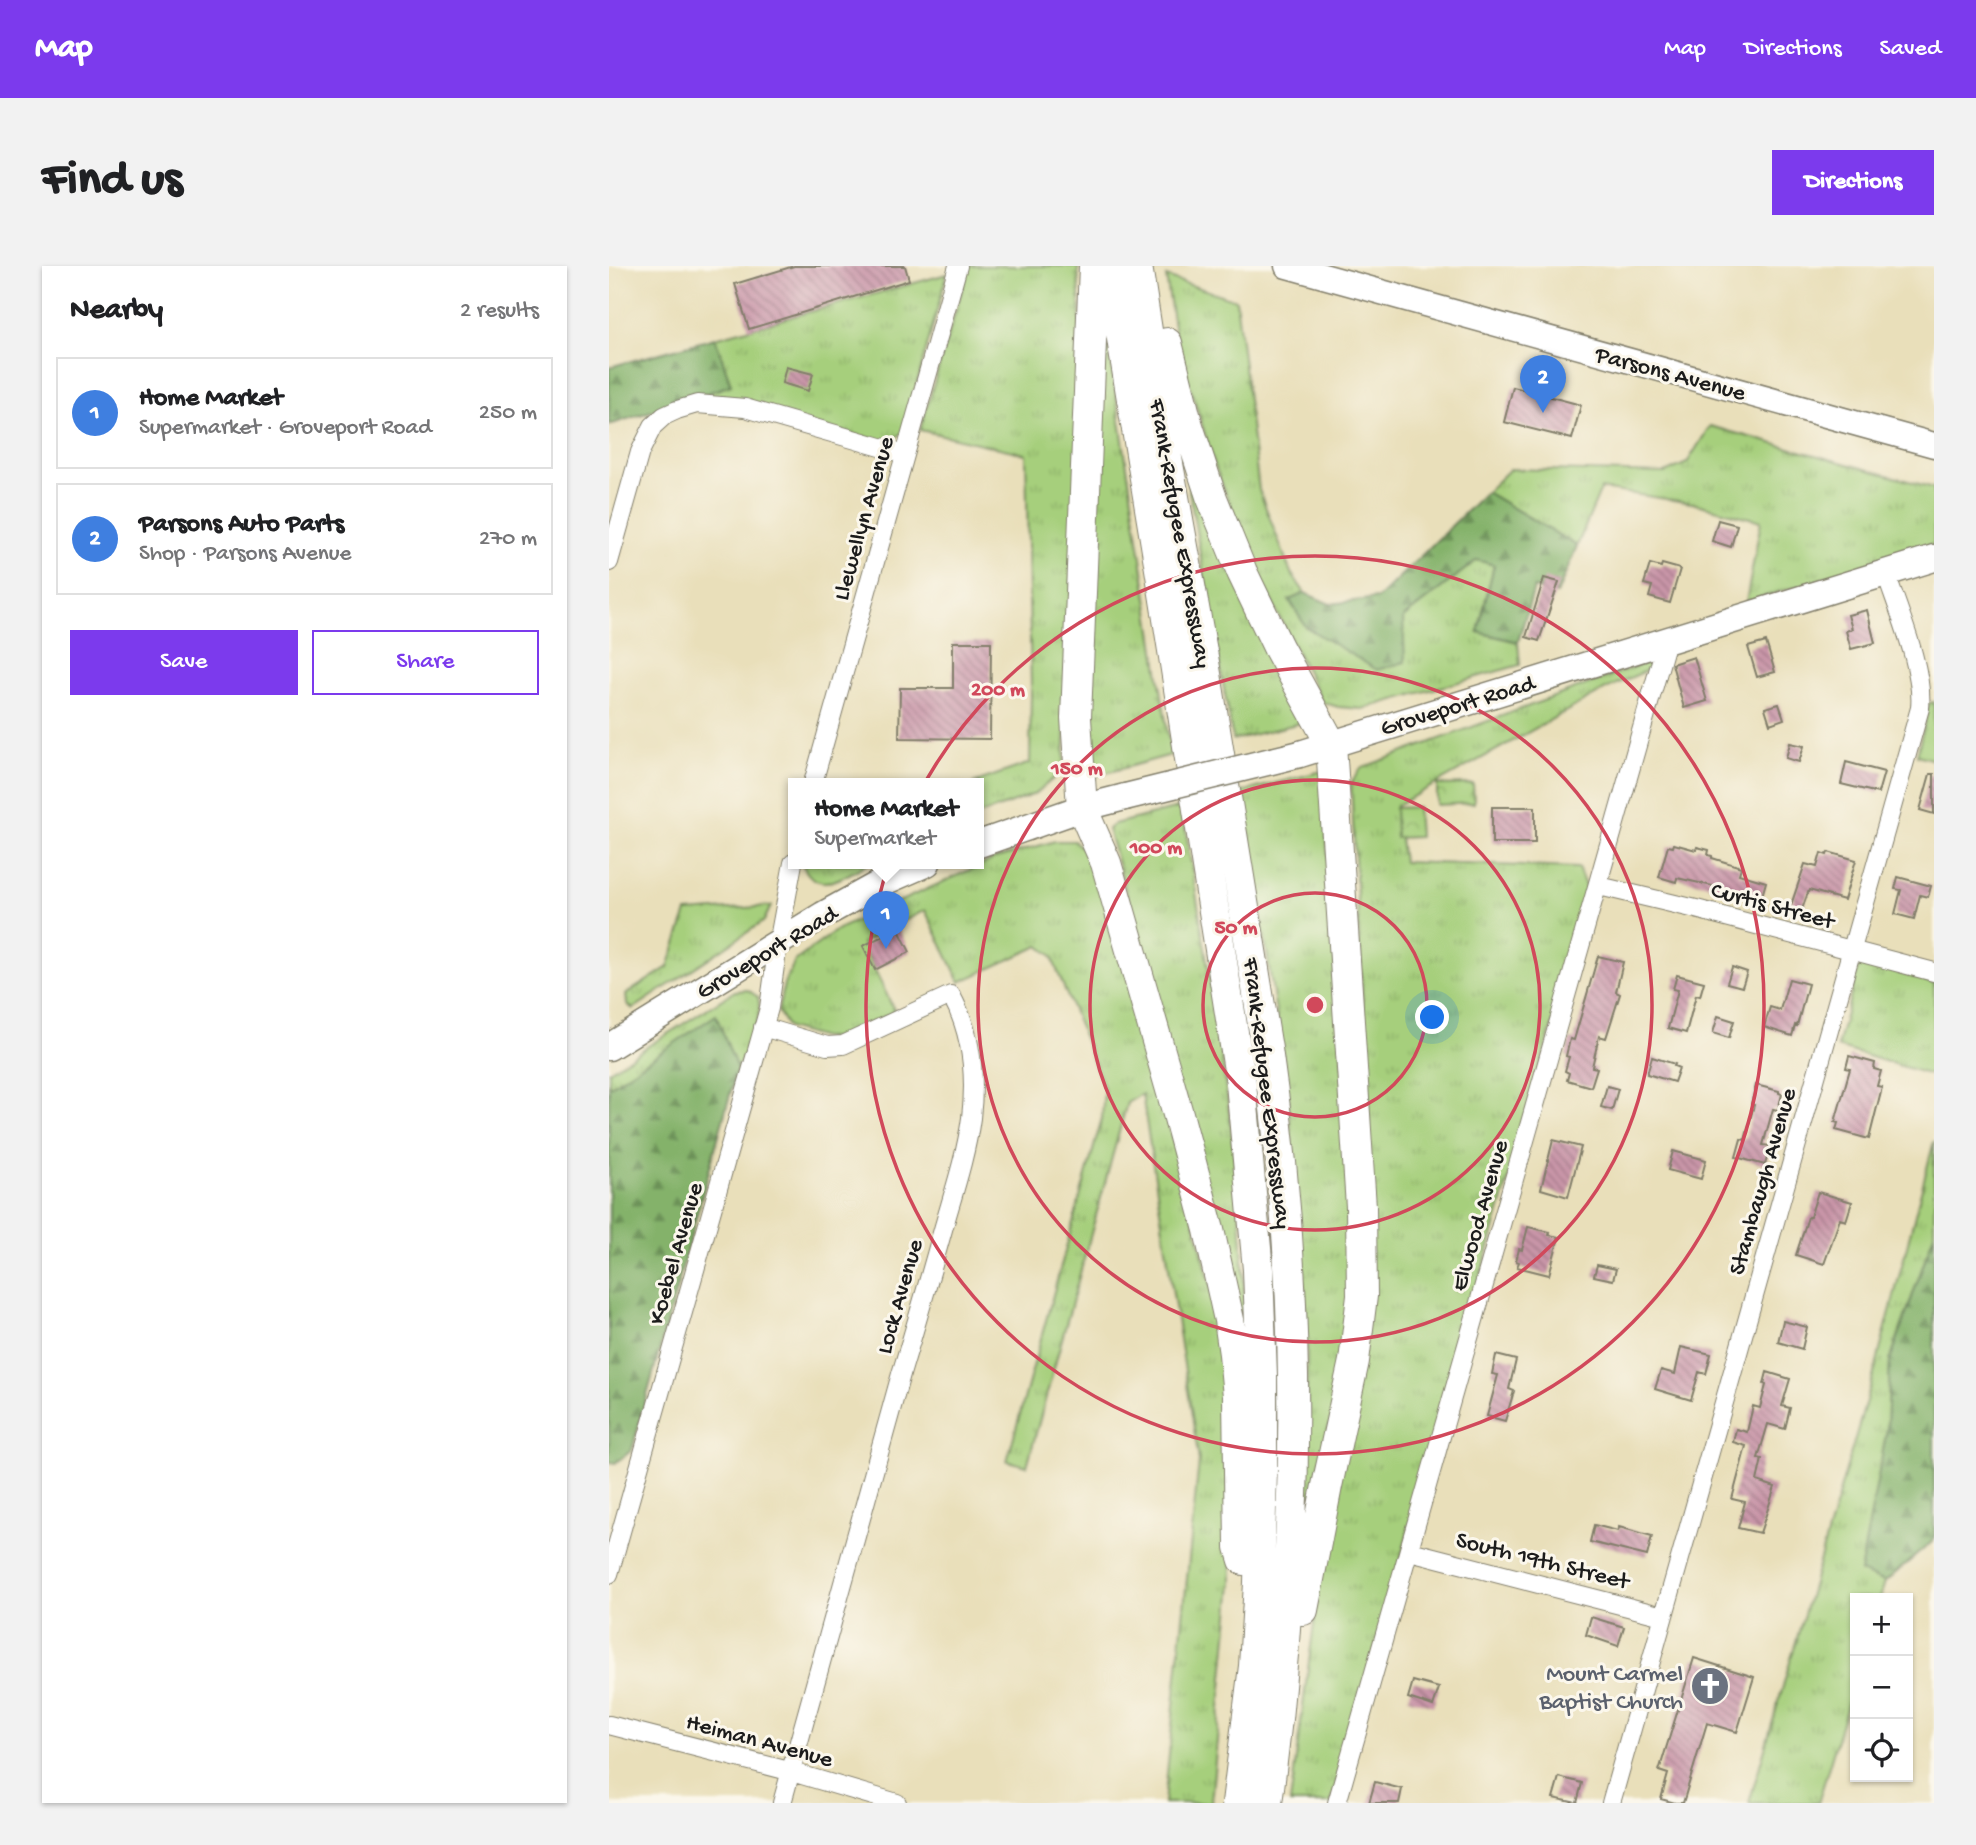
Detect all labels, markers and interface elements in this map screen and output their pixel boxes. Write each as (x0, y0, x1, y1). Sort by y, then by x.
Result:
text: Map (35, 30, 92, 68)
text: Map (1664, 35, 1706, 64)
text: Directions (1744, 35, 1842, 64)
text: Saved (1880, 35, 1941, 64)
button: Directions (1772, 150, 1934, 215)
text: Find us (42, 153, 182, 211)
text: Nearby (70, 294, 163, 329)
text: 2 results (460, 298, 539, 325)
street label: Parsons Avenue (1591, 341, 1749, 410)
pin: 2 (1520, 355, 1566, 413)
text: Home Market (139, 384, 283, 415)
street label: Frank-Refugee Expressway (1140, 396, 1217, 671)
text: 1 (90, 400, 100, 427)
text: 250 m (479, 400, 537, 427)
text: Supermarket · Groveport Road (139, 415, 432, 442)
street label: Llewellyn Avenue (828, 433, 903, 604)
text: Parsons Auto Parts (139, 510, 344, 541)
text: 2 (89, 526, 101, 553)
text: 270 m (479, 526, 537, 553)
text: Shop · Parsons Avenue (139, 541, 351, 568)
button: Save (70, 630, 298, 695)
button: Share (312, 630, 539, 695)
street label: Groveport Road (1377, 670, 1540, 745)
text: 200 m (971, 679, 1025, 704)
text: 150 m (1050, 758, 1103, 783)
popup (788, 778, 984, 869)
text: Home Market (814, 795, 958, 826)
text: Supermarket (814, 826, 936, 853)
text: 100 m (1129, 837, 1182, 862)
street label: Curtis Street (1707, 877, 1839, 938)
pin: 1 (863, 891, 909, 949)
street label: Groveport Road (692, 899, 845, 1008)
text: 50 m (1215, 917, 1258, 942)
street label: Frank-Refugee Expressway (1234, 955, 1297, 1231)
centre of rings (1303, 993, 1327, 1017)
your location (1415, 1000, 1449, 1034)
street label: Stambaugh Avenue (1724, 1085, 1805, 1279)
street label: Elwood Avenue (1446, 1137, 1517, 1295)
street label: Koebel Avenue (643, 1179, 712, 1328)
street label: Lock Avenue (871, 1236, 932, 1358)
street label: South 19th Street (1453, 1527, 1634, 1598)
map controls (1850, 1593, 1913, 1782)
button: + (1850, 1593, 1913, 1656)
button: − (1850, 1656, 1913, 1719)
place label: Mount Carmel Baptist Church (1539, 1661, 1683, 1718)
church icon: Mount Carmel Baptist Church (1689, 1665, 1731, 1707)
street label: Heiman Avenue (682, 1709, 836, 1776)
button: locate (1850, 1719, 1913, 1782)

